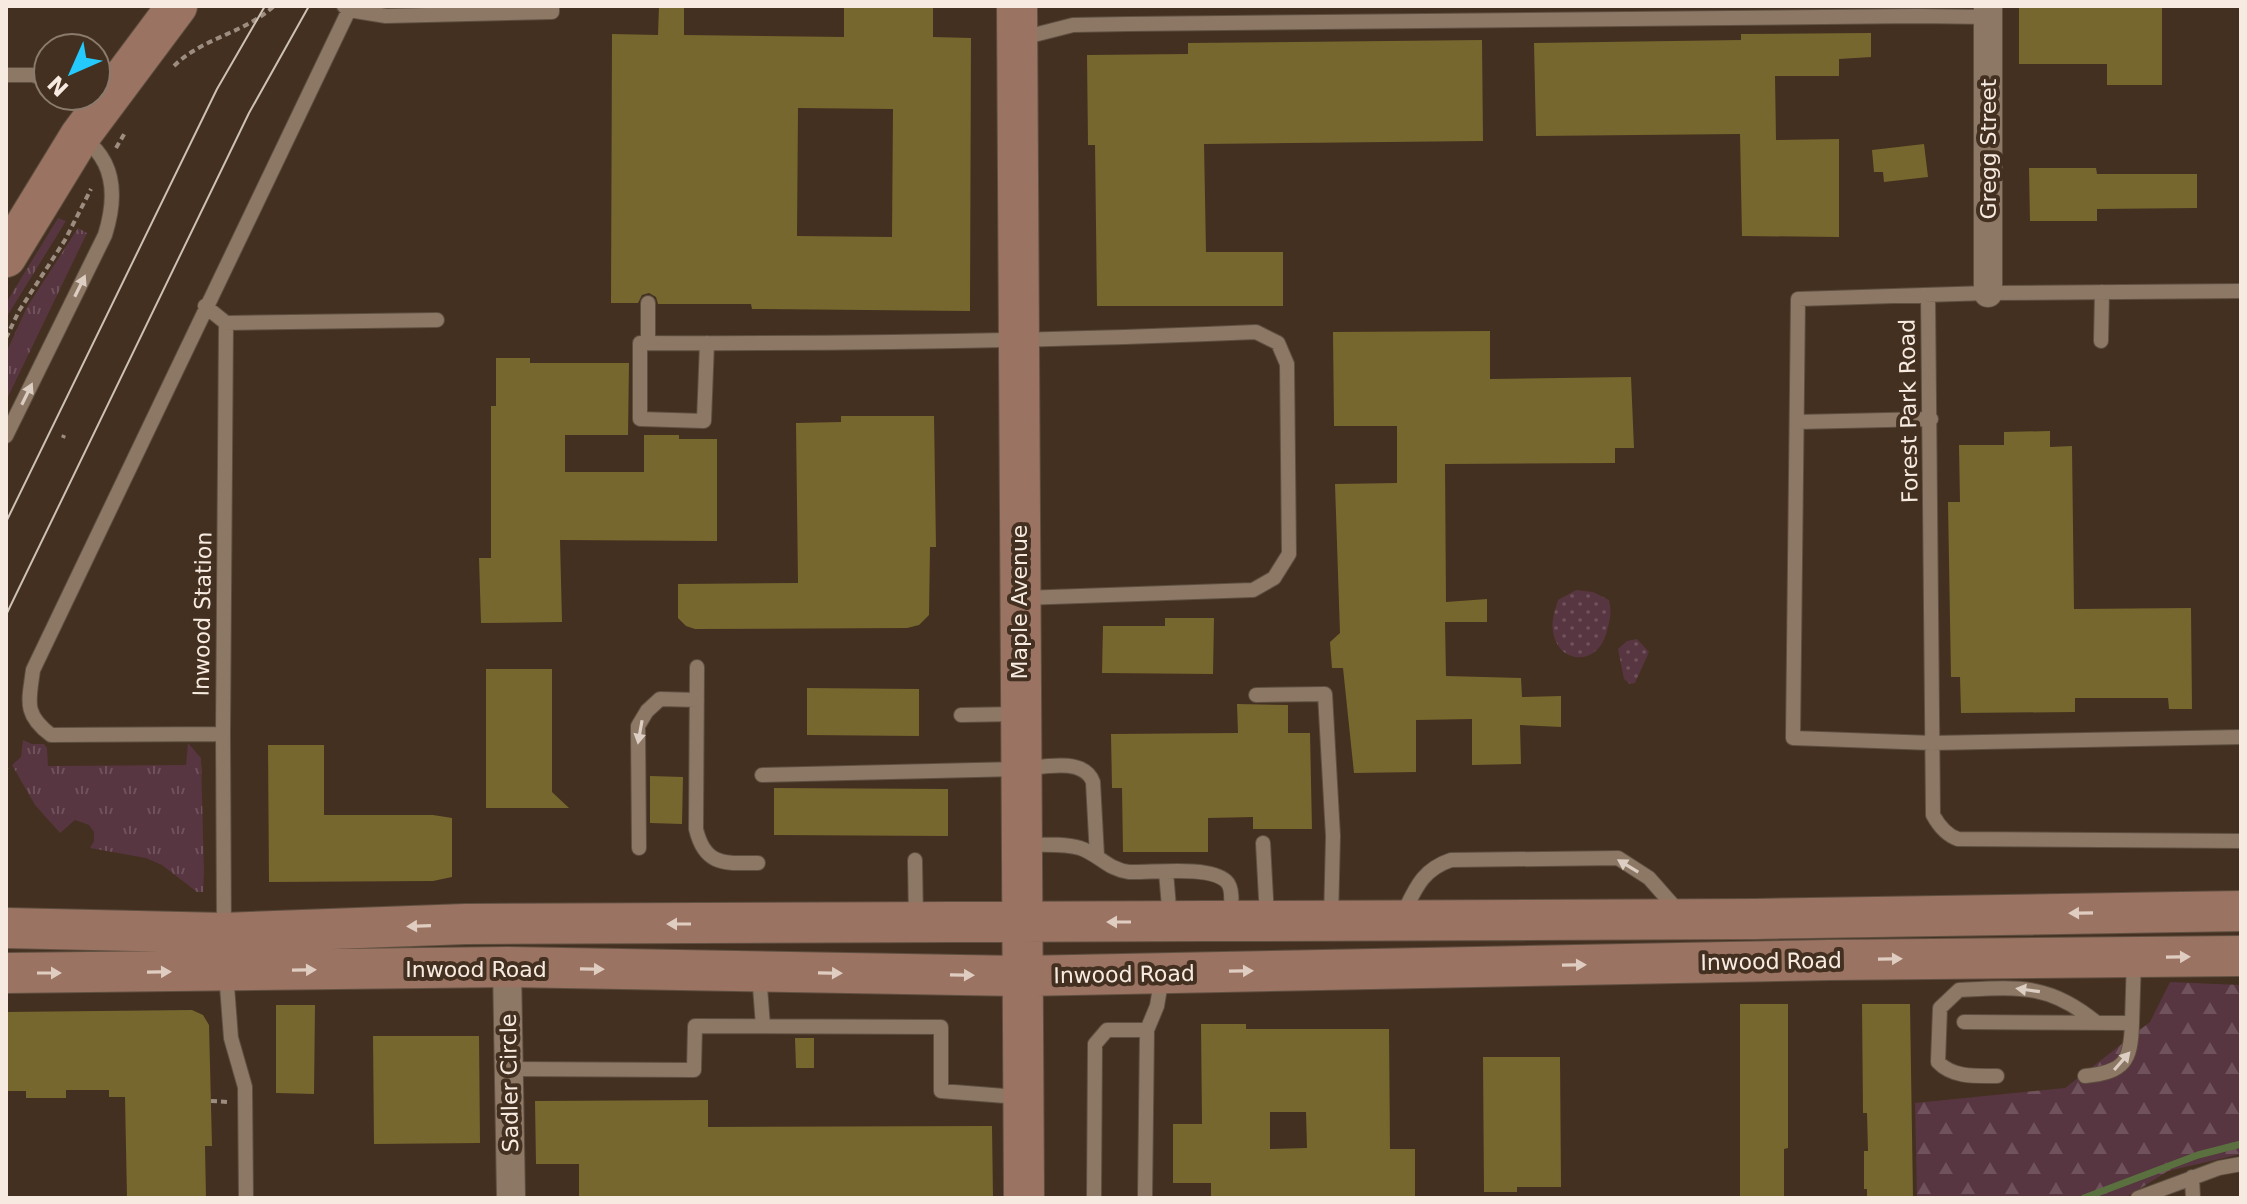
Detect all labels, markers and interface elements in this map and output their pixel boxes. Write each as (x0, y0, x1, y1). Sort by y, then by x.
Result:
north arrow (32, 32, 112, 112)
text: N (43, 70, 74, 101)
street label: Gregg Street (1976, 78, 2001, 219)
one-way arrow (73, 274, 87, 297)
street label: Forest Park Road (1894, 319, 1923, 503)
one-way arrow (20, 382, 34, 405)
street label: Maple Avenue (1007, 525, 1032, 679)
street label: Inwood Station (189, 532, 216, 696)
one-way arrow (633, 720, 646, 745)
one-way arrow (1617, 859, 1639, 873)
one-way arrow (2068, 907, 2093, 920)
one-way arrow (1106, 915, 1131, 928)
one-way arrow (666, 918, 691, 930)
one-way arrow (406, 920, 431, 932)
street label: Inwood Road (1700, 948, 1842, 975)
one-way arrow (2166, 951, 2191, 963)
one-way arrow (1878, 953, 1903, 966)
street label: Inwood Road (405, 957, 547, 982)
one-way arrow (1562, 958, 1588, 971)
street label: Inwood Road (1053, 961, 1195, 988)
one-way arrow (580, 963, 605, 975)
one-way arrow (292, 964, 317, 976)
one-way arrow (1229, 965, 1254, 978)
one-way arrow (147, 966, 172, 978)
one-way arrow (37, 967, 62, 979)
one-way arrow (818, 967, 843, 979)
one-way arrow (950, 969, 975, 981)
one-way arrow (2015, 984, 2040, 997)
street label: Sadler Circle (496, 1013, 523, 1153)
one-way arrow (2113, 1051, 2131, 1071)

